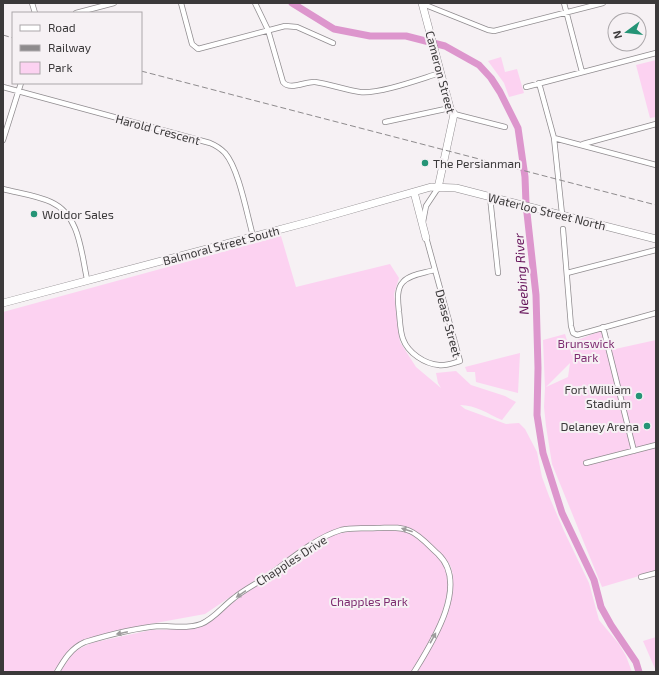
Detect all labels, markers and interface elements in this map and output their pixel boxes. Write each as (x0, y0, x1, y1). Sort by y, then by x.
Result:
legend (12, 12, 142, 84)
north arrow (607, 12, 647, 52)
text: Road (48, 20, 76, 34)
street label: Cameron Street (423, 29, 459, 115)
text: N (610, 29, 624, 40)
text: Railway (48, 40, 92, 54)
text: Park (48, 60, 73, 74)
street label: Harold Crescent (114, 111, 202, 147)
place label: The Persianman (433, 156, 521, 170)
marker: The Persianman (420, 158, 430, 168)
street label: Waterloo Street North (487, 190, 608, 232)
place label: Woldor Sales (42, 207, 114, 221)
marker: Woldor Sales (29, 209, 39, 219)
street label: Balmoral Street South (161, 223, 281, 267)
water label: Neebing River (510, 232, 532, 315)
street label: Dease Street (433, 288, 465, 359)
park label: Brunswick Park (557, 336, 615, 364)
place label: Fort William Stadium (564, 382, 631, 410)
marker: Fort William Stadium (634, 391, 644, 401)
place label: Delaney Arena (560, 419, 639, 433)
marker: Delaney Arena (642, 421, 652, 431)
one-way arrow (401, 527, 413, 533)
street label: Chapples Drive (253, 532, 329, 588)
one-way arrow (235, 590, 246, 597)
park label: Chapples Park (330, 594, 408, 608)
one-way arrow (116, 630, 128, 636)
one-way arrow (430, 632, 437, 644)

